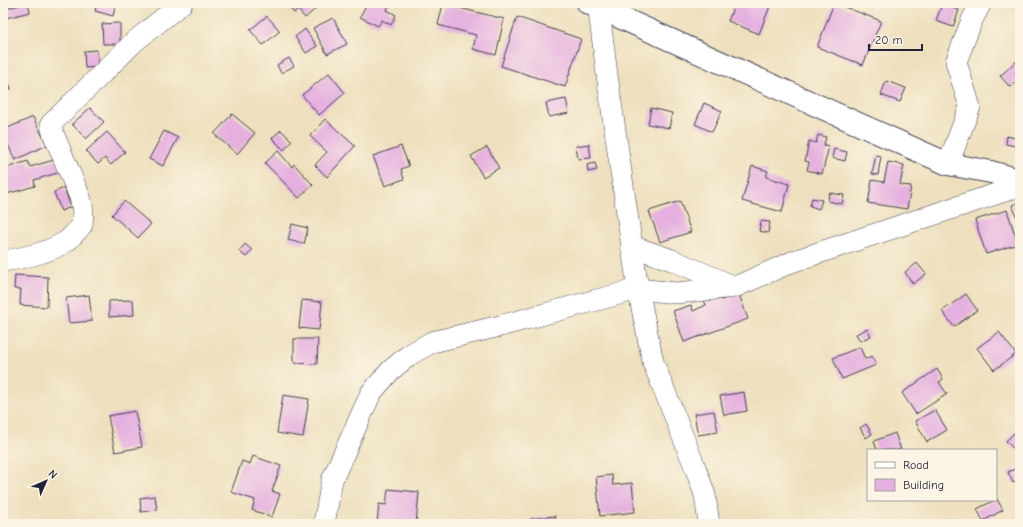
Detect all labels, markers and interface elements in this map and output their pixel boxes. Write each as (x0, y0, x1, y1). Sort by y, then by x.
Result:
scale bar (869, 26, 922, 52)
text: 20 m (875, 33, 903, 47)
legend (867, 449, 997, 501)
text: Road (903, 458, 929, 472)
north arrow (26, 461, 66, 501)
text: N (46, 467, 60, 481)
text: Building (903, 478, 944, 492)

